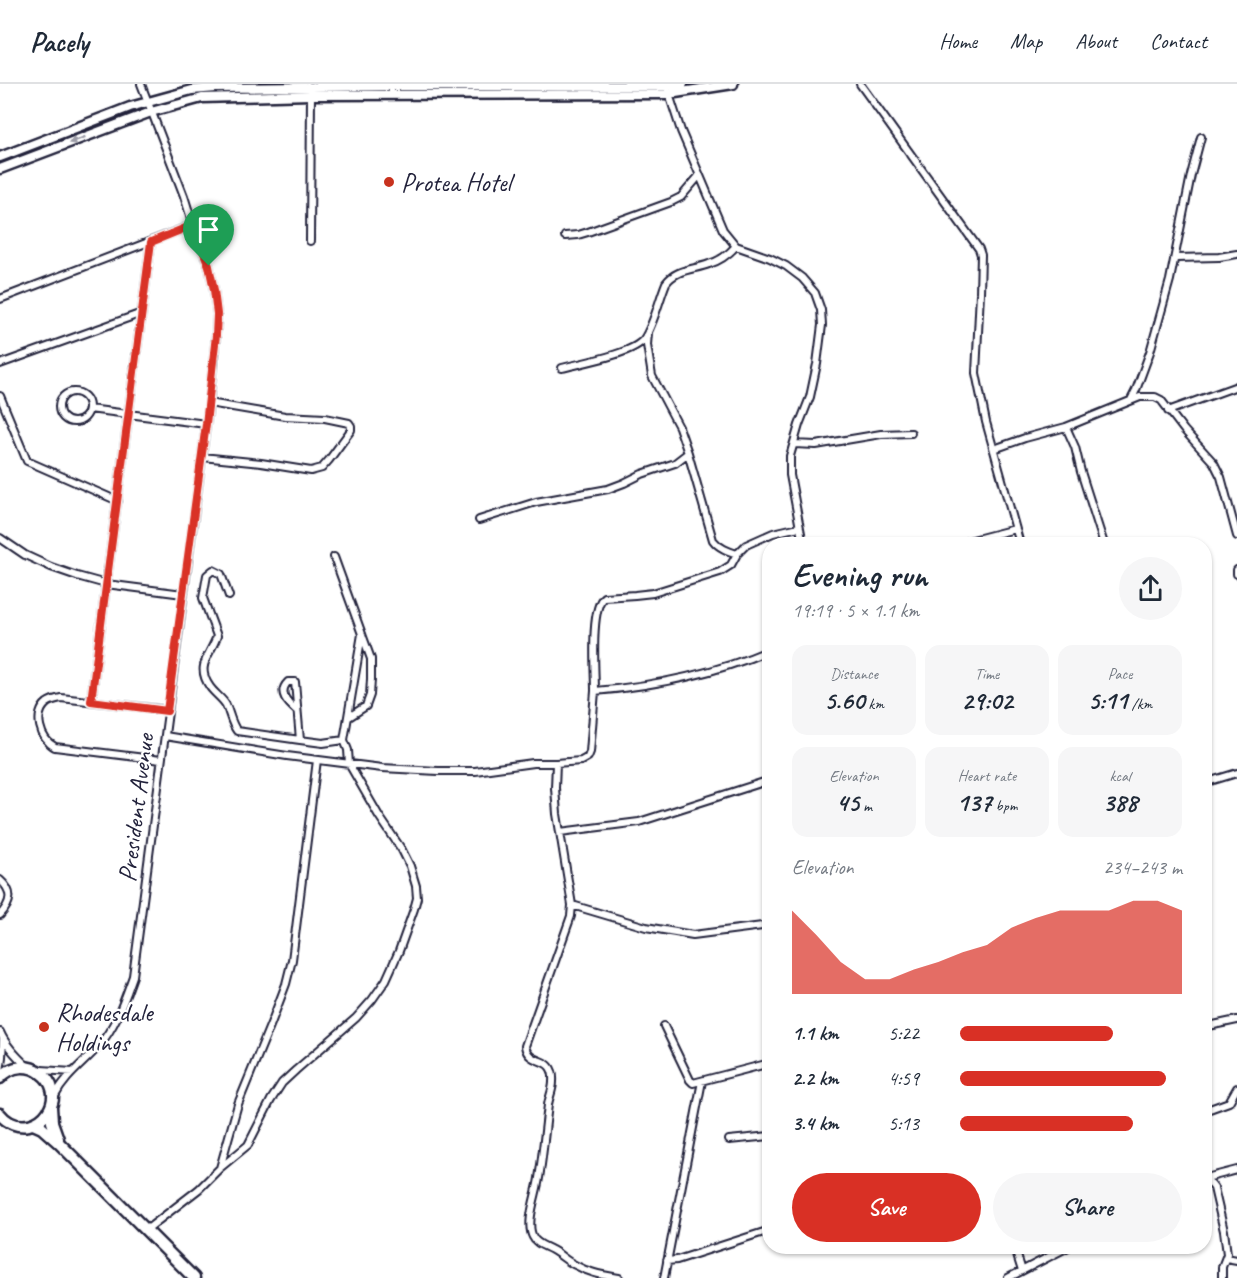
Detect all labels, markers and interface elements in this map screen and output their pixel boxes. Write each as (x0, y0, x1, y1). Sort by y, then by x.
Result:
text: Pacely (30, 24, 89, 59)
text: Home (939, 28, 977, 54)
text: Map (1010, 28, 1042, 54)
text: About (1075, 28, 1117, 54)
text: Contact (1150, 28, 1207, 54)
one-way arrow (68, 136, 86, 145)
place label: Protea Hotel (401, 166, 515, 199)
marker: Protea Hotel (382, 175, 396, 189)
pin (183, 204, 234, 266)
icon: arrive (192, 213, 225, 246)
text: Evening run (792, 554, 927, 596)
button: share (1119, 557, 1182, 620)
text: 19:19 · 5 × 1.1 km (792, 598, 919, 623)
text: Distance (830, 664, 878, 684)
text: Time (975, 664, 999, 684)
text: Pace (1108, 664, 1132, 684)
text: 5.60 (824, 684, 864, 717)
text: 29:02 (961, 684, 1013, 717)
text: 5:11 (1088, 684, 1128, 717)
text: km (864, 694, 884, 714)
text: /km (1128, 694, 1152, 714)
street label: President Avenue (111, 731, 162, 884)
text: Elevation (829, 766, 879, 786)
text: Heart rate (958, 766, 1016, 786)
text: kcal (1109, 766, 1131, 786)
text: 45 (836, 786, 859, 819)
text: 137 (957, 786, 992, 819)
text: 388 (1102, 786, 1138, 819)
text: m (859, 796, 872, 816)
text: bpm (992, 796, 1017, 816)
text: Elevation (792, 855, 854, 880)
text: 234–243 m (1103, 855, 1182, 880)
place label: Rhodesdale Holdings (56, 996, 155, 1059)
marker: Rhodesdale Holdings (37, 1020, 51, 1034)
text: 1.1 km (792, 1021, 839, 1046)
text: 5:22 (888, 1021, 919, 1046)
text: 2.2 km (792, 1066, 839, 1091)
text: 4:59 (888, 1066, 919, 1091)
text: 3.4 km (792, 1111, 839, 1136)
text: 5:13 (888, 1111, 919, 1136)
button: Save (792, 1173, 981, 1242)
button: Share (993, 1173, 1182, 1242)

